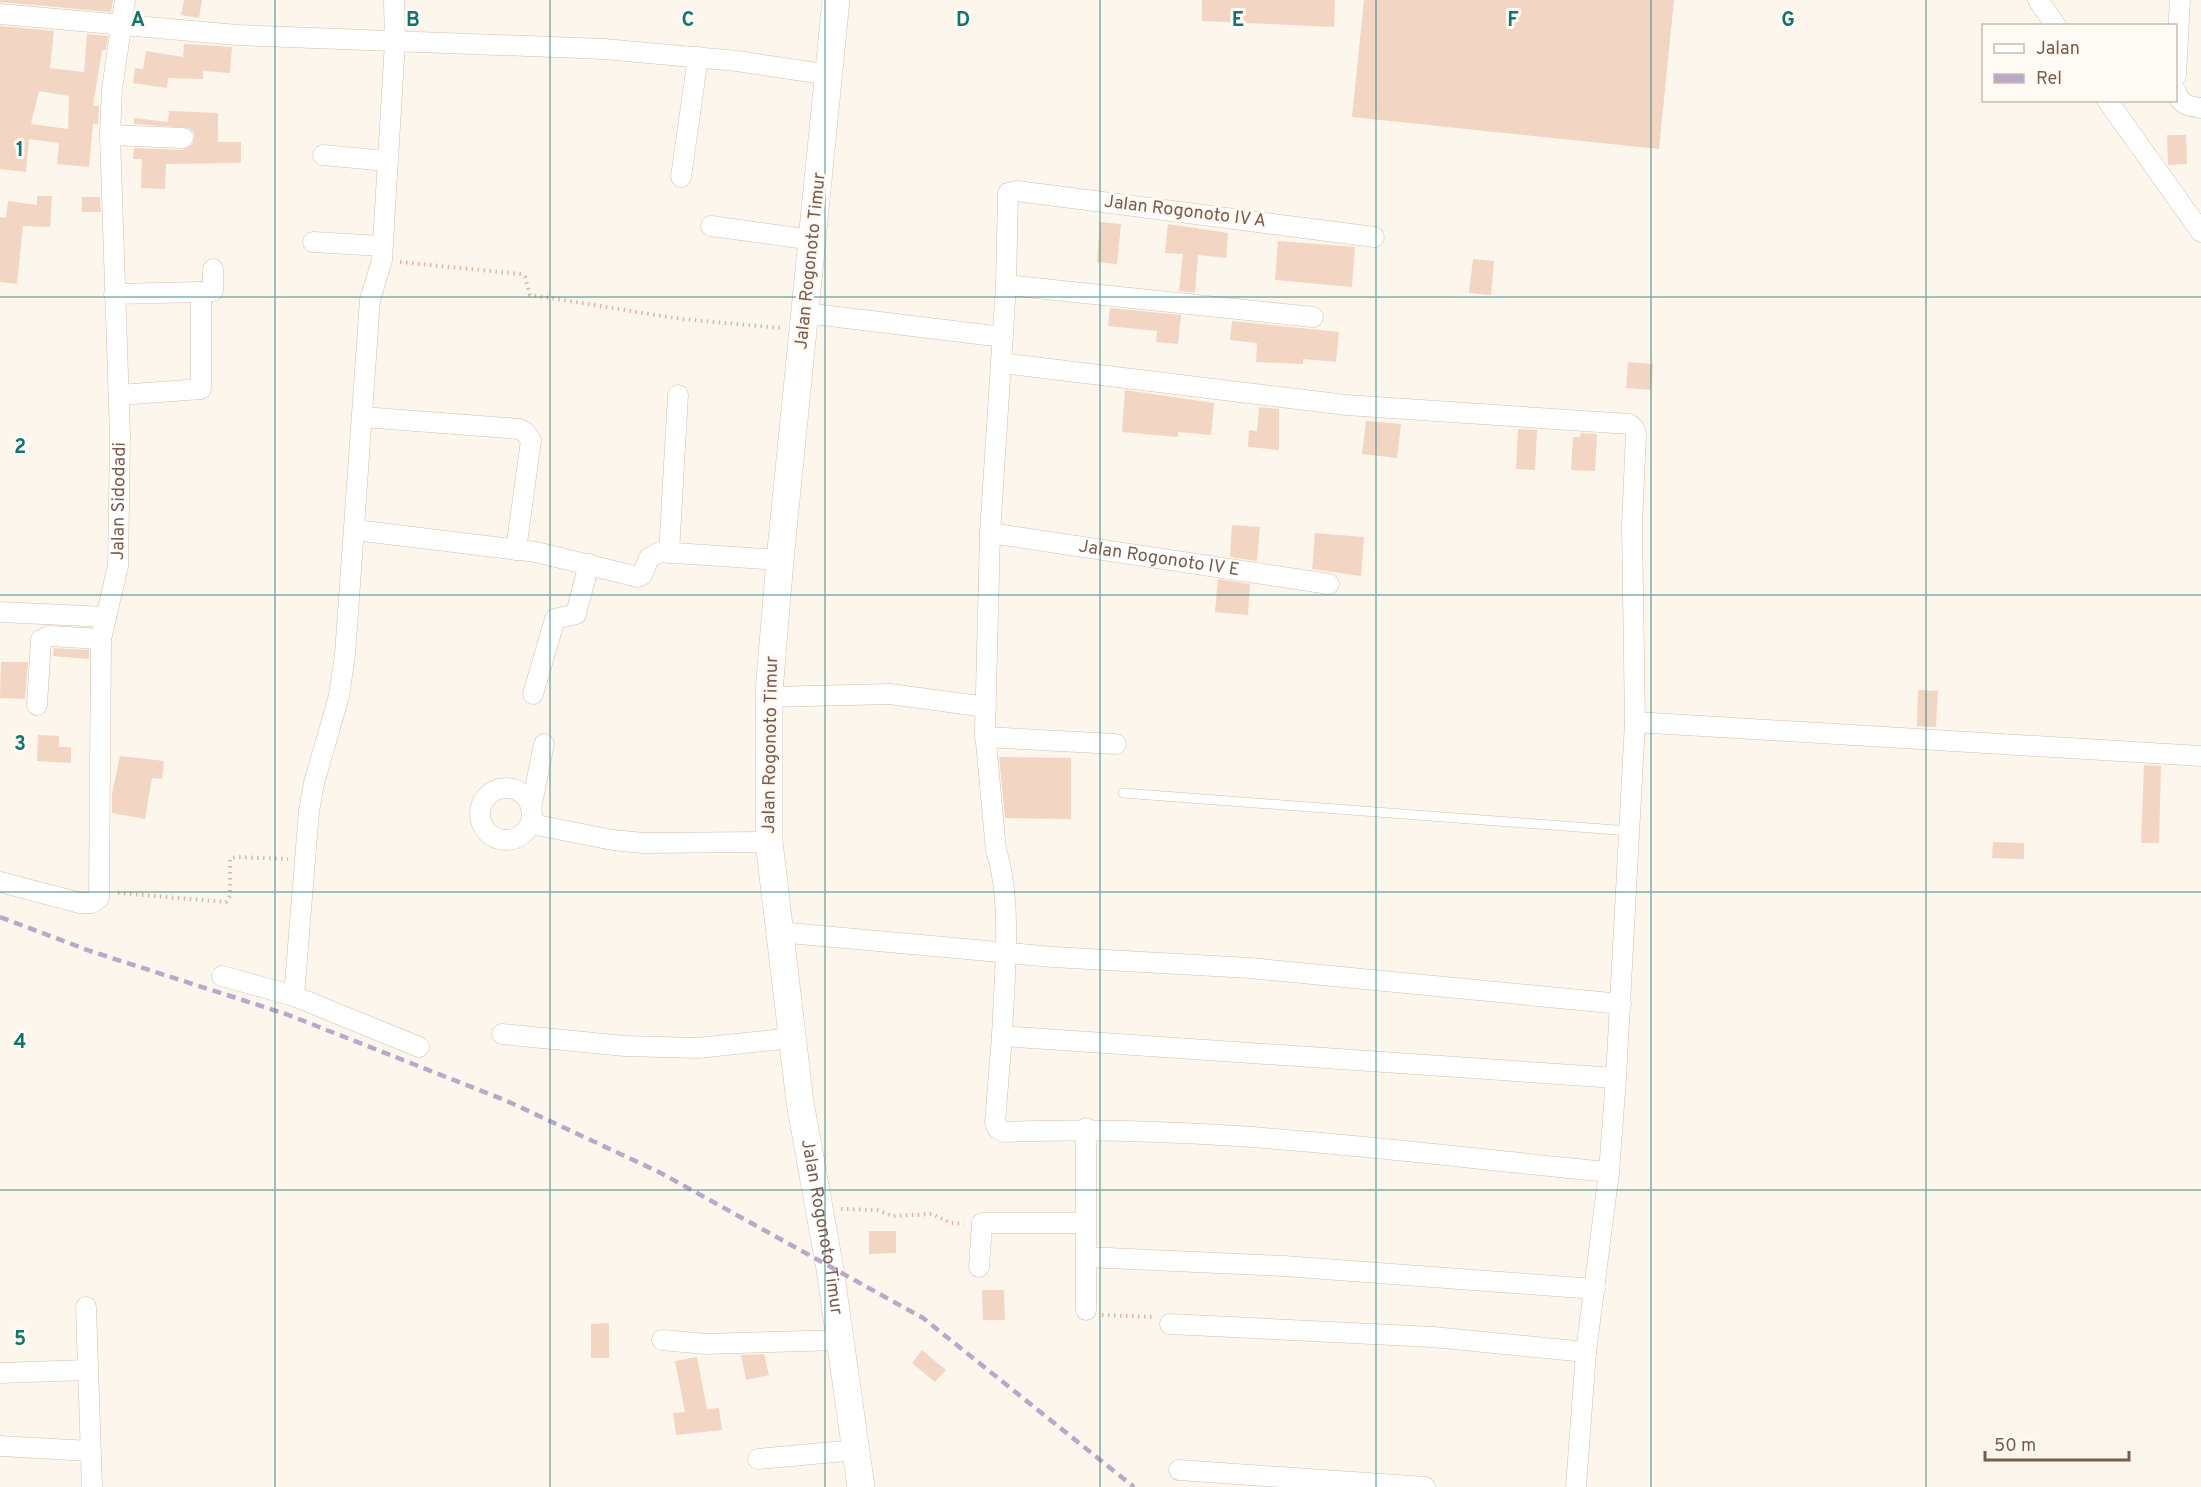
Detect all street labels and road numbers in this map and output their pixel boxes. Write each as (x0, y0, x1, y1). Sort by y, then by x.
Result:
street label: Jalan Rogonoto Timur (790, 171, 832, 351)
street label: Jalan Rogonoto IV A (1103, 191, 1267, 233)
street label: Jalan Sidodadi (107, 442, 131, 561)
street label: Jalan Rogonoto IV E (1077, 535, 1241, 582)
street label: Jalan Rogonoto Timur (758, 656, 784, 834)
street label: Jalan Rogonoto Timur (795, 1137, 848, 1316)

